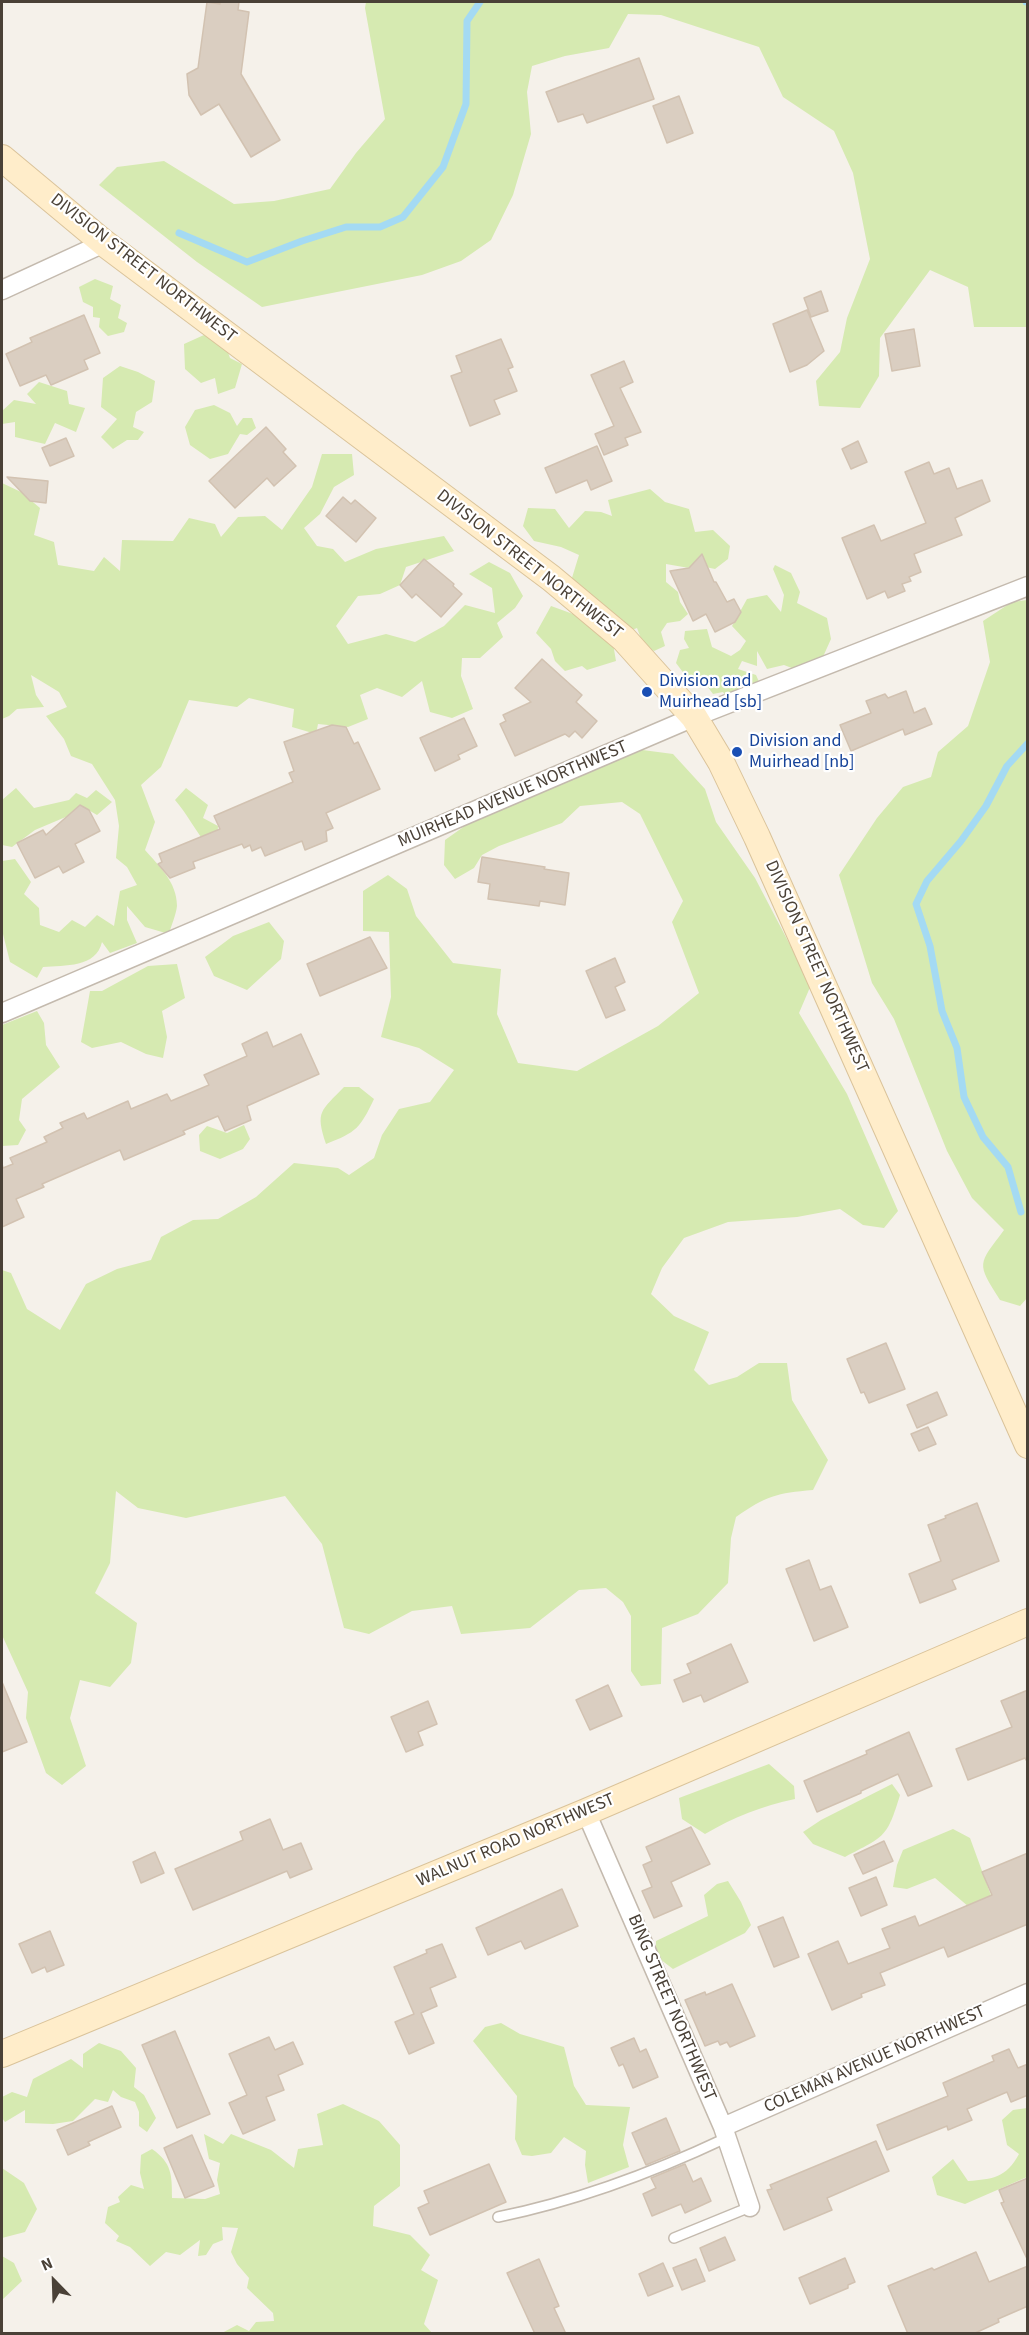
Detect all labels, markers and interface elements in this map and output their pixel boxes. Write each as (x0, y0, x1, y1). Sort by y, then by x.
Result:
street label: DIVISION STREET NORTHWEST (46, 190, 240, 348)
street label: DIVISION STREET NORTHWEST (432, 486, 626, 644)
place label: Division and Muirhead [sb] (659, 671, 762, 714)
marker: Division and Muirhead [sb] (640, 685, 654, 699)
place label: Division and Muirhead [nb] (749, 731, 854, 774)
street label: MUIRHEAD AVENUE NORTHWEST (395, 737, 631, 853)
marker: Division and Muirhead [nb] (730, 745, 744, 759)
street label: DIVISION STREET NORTHWEST (759, 857, 873, 1077)
street label: WALNUT ROAD NORTHWEST (414, 1789, 618, 1893)
street label: BING STREET NORTHWEST (622, 1911, 720, 2105)
street label: COLEMAN AVENUE NORTHWEST (761, 2001, 989, 2119)
north arrow (24, 2251, 84, 2311)
text: N (38, 2252, 56, 2277)

